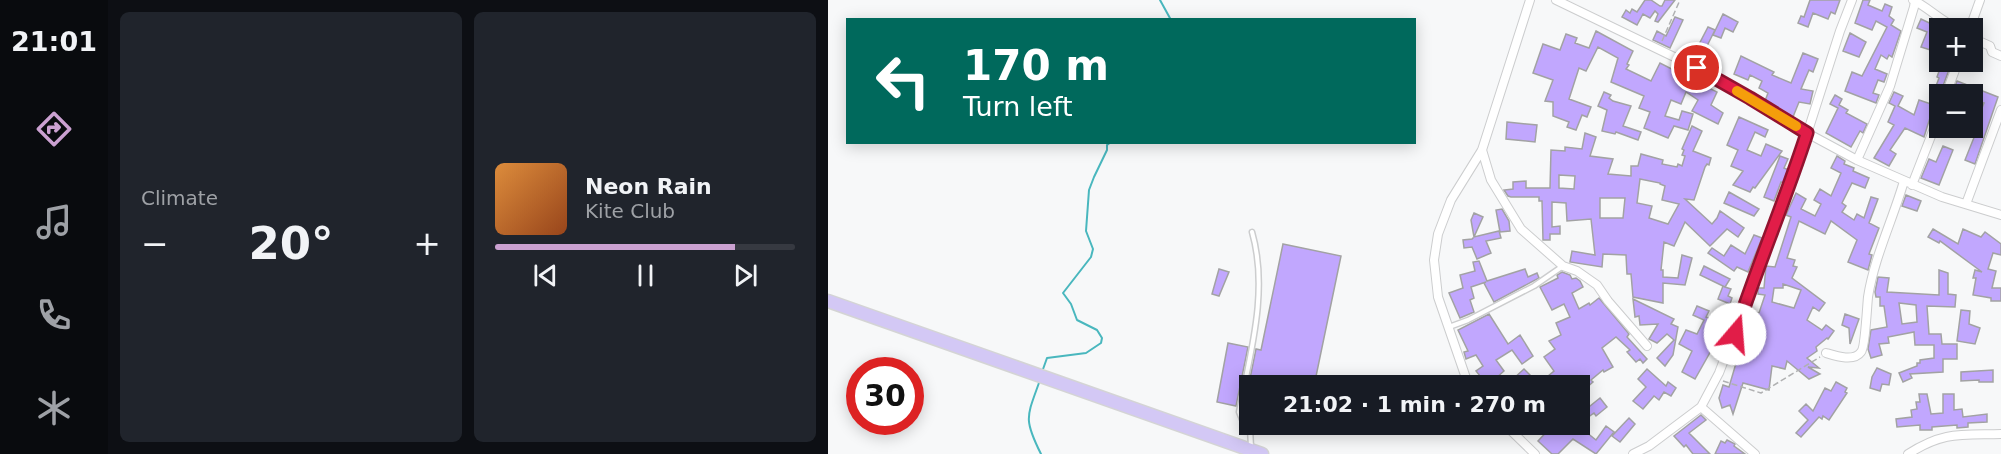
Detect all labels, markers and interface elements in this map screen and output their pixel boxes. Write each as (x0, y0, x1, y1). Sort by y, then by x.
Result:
map controls (1929, 18, 1983, 138)
button: + (1929, 18, 1983, 72)
text: 21:01 (11, 26, 97, 57)
text: 170 m (963, 41, 1109, 90)
icon: left (864, 42, 942, 120)
pin (1671, 42, 1722, 93)
icon: arrive (1680, 51, 1713, 84)
button: − (1929, 84, 1983, 138)
text: Turn left (963, 91, 1073, 122)
icon: directions (33, 108, 75, 150)
text: Neon Rain (585, 174, 712, 199)
text: Climate (141, 186, 218, 210)
text: Kite Club (585, 199, 675, 223)
icon: music (33, 201, 75, 243)
text: 20° (248, 217, 334, 270)
text: − (141, 224, 169, 263)
text: + (413, 224, 441, 263)
icon: previous (529, 259, 562, 292)
icon: pause (629, 259, 662, 292)
icon: next (729, 259, 762, 292)
icon: phone (33, 294, 75, 336)
position arrow (1703, 302, 1767, 366)
speed limit sign: 30 (846, 357, 924, 435)
icon: climate (33, 387, 75, 429)
text: 21:02 · 1 min · 270 m (1283, 392, 1546, 417)

